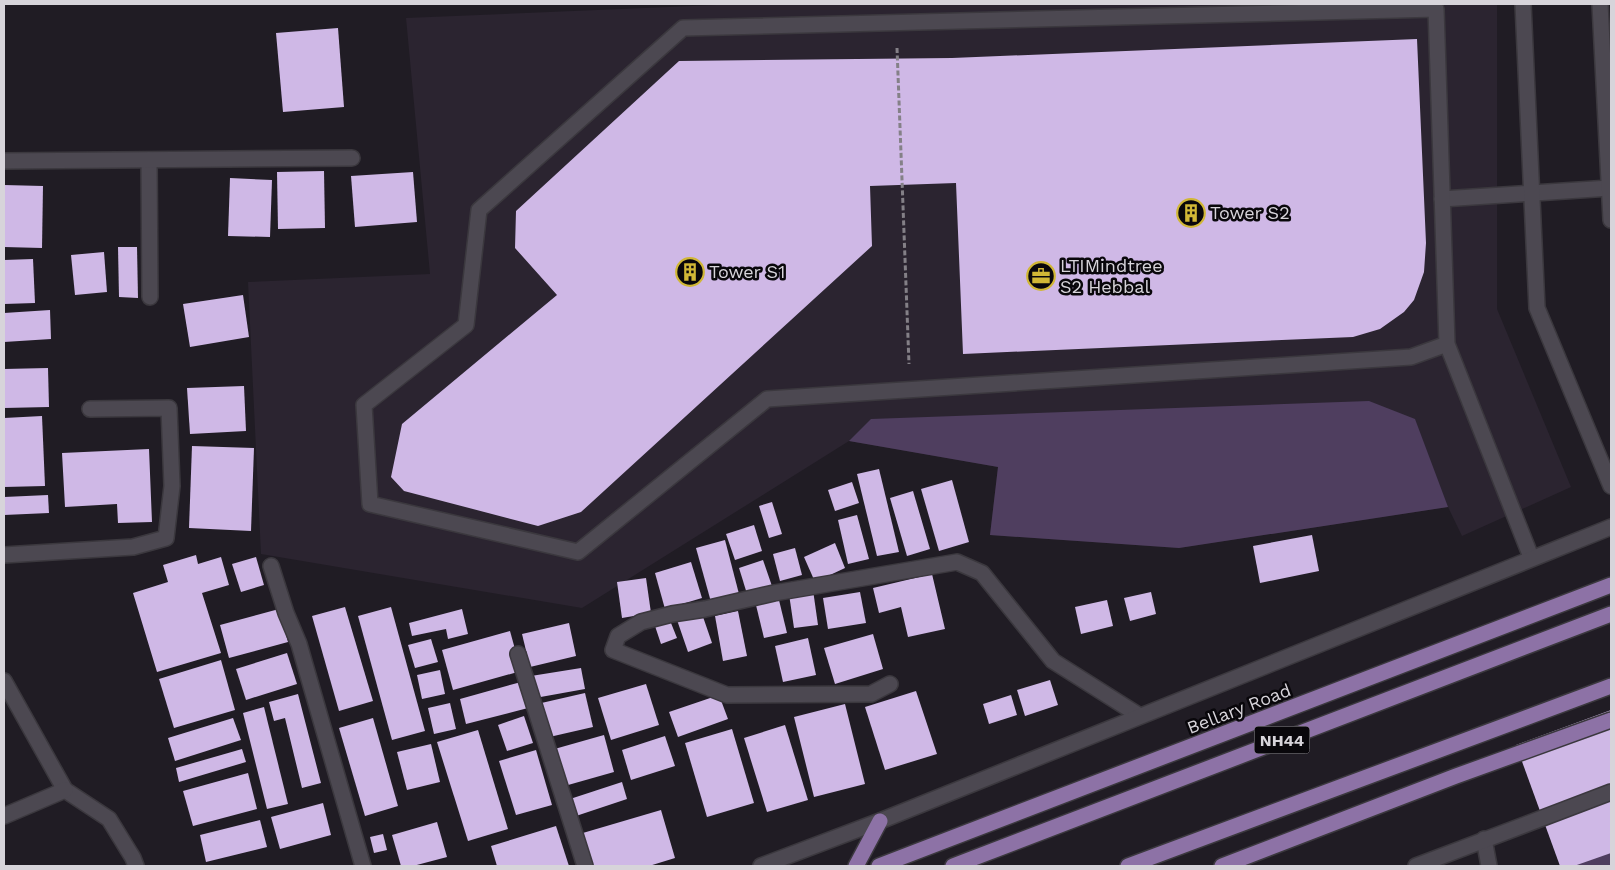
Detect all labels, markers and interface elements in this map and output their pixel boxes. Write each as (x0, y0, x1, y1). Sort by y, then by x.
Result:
building icon: Tower S2 (1176, 198, 1206, 228)
place label: Tower S2 (1210, 202, 1290, 223)
place label: LTIMindtree S2 Hebbal (1060, 255, 1163, 297)
building icon: Tower S1 (675, 257, 705, 287)
place label: Tower S1 (709, 261, 785, 282)
office icon: LTIMindtree S2 Hebbal (1026, 261, 1056, 291)
street label: Bellary Road (1184, 679, 1294, 738)
road number: NH44 (1254, 726, 1310, 754)

